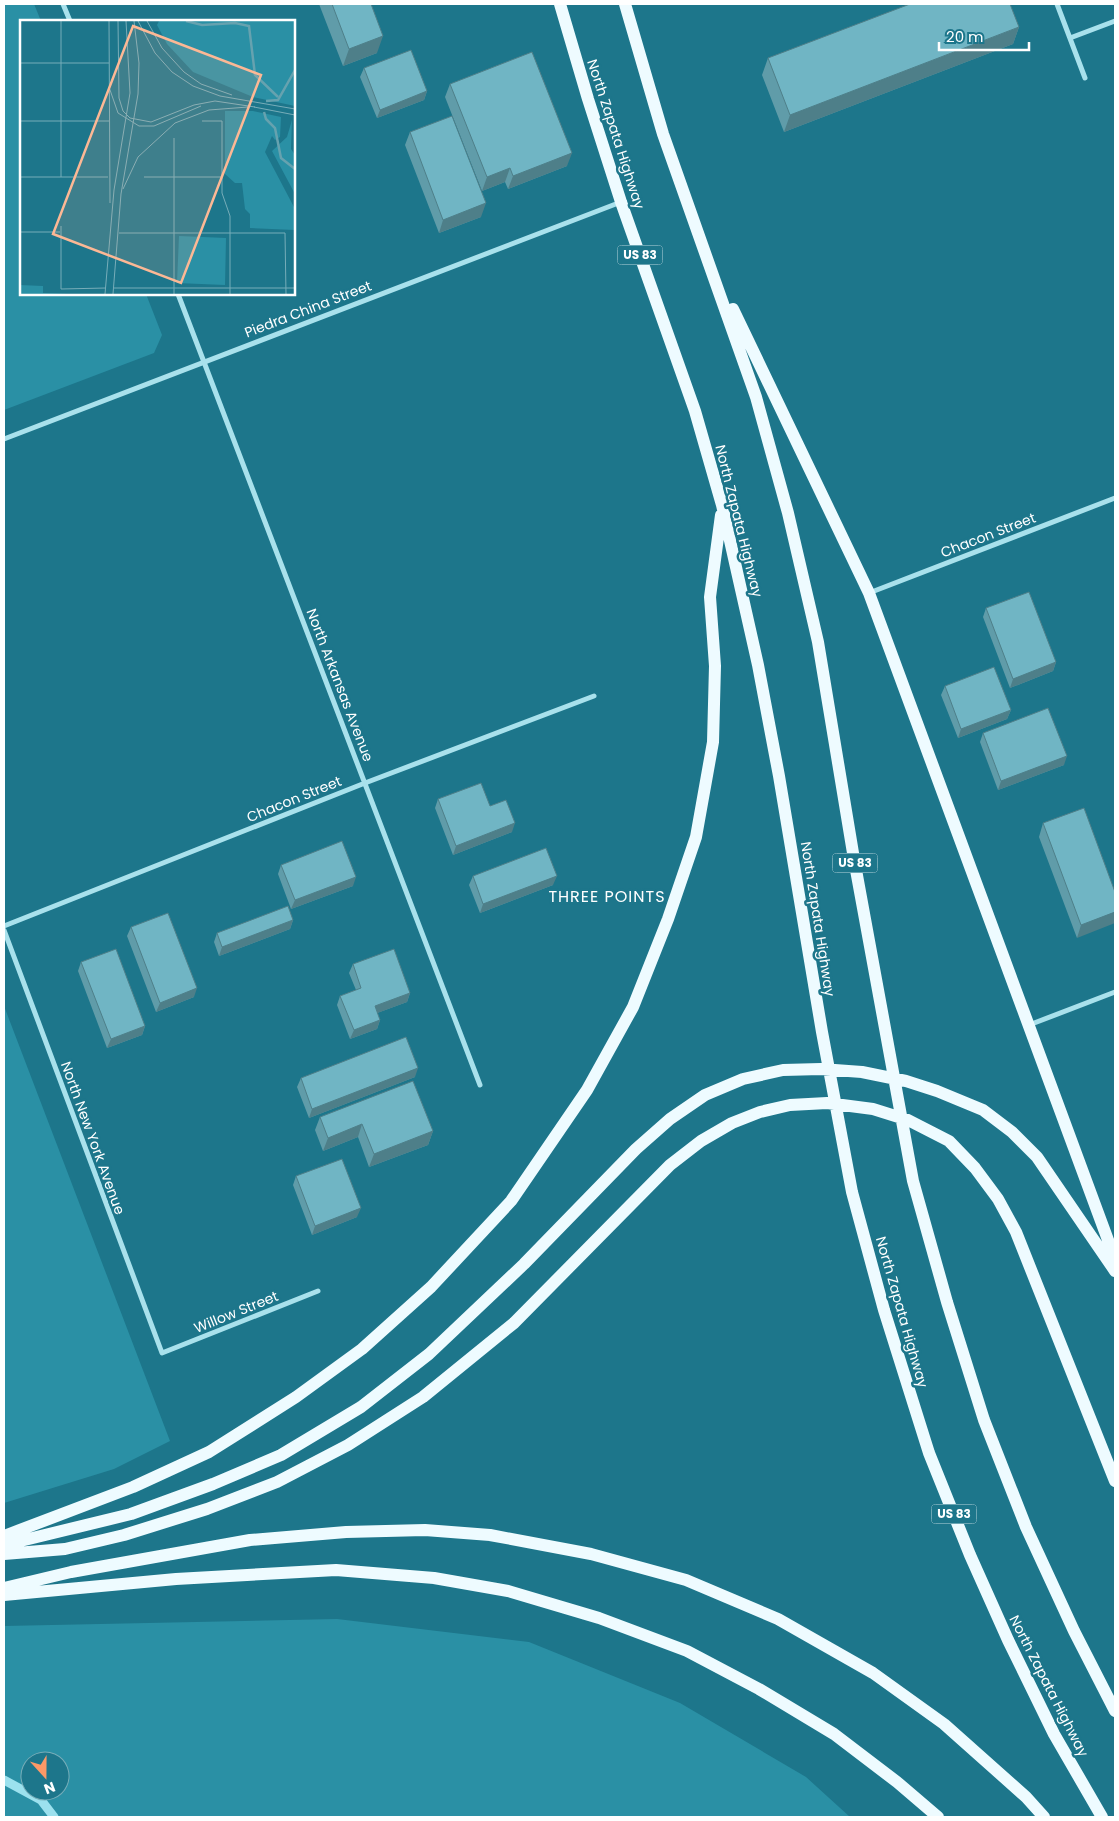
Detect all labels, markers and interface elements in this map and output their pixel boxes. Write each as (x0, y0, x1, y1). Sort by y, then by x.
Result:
inset map (20, 20, 295, 295)
scale bar (939, 20, 1029, 52)
text: 20 m (946, 26, 984, 47)
street label: North Zapata Highway (582, 57, 650, 212)
road number: US 83 (618, 246, 662, 264)
street label: Piedra China Street (242, 276, 374, 342)
street label: North Zapata Highway (710, 443, 768, 599)
street label: Chacon Street (938, 508, 1038, 562)
street label: North Arkansas Avenue (302, 606, 379, 765)
street label: Chacon Street (244, 771, 344, 827)
street label: North Zapata Highway (796, 840, 840, 998)
road number: US 83 (832, 854, 878, 872)
district label: THREE POINTS (548, 885, 666, 908)
street label: North New York Avenue (56, 1059, 130, 1218)
street label: North Zapata Highway (871, 1234, 933, 1390)
street label: Willow Street (191, 1286, 281, 1338)
road number: US 83 (932, 1505, 976, 1524)
street label: North Zapata Highway (1005, 1612, 1093, 1760)
north arrow (20, 1751, 70, 1801)
text: N (41, 1777, 58, 1799)

